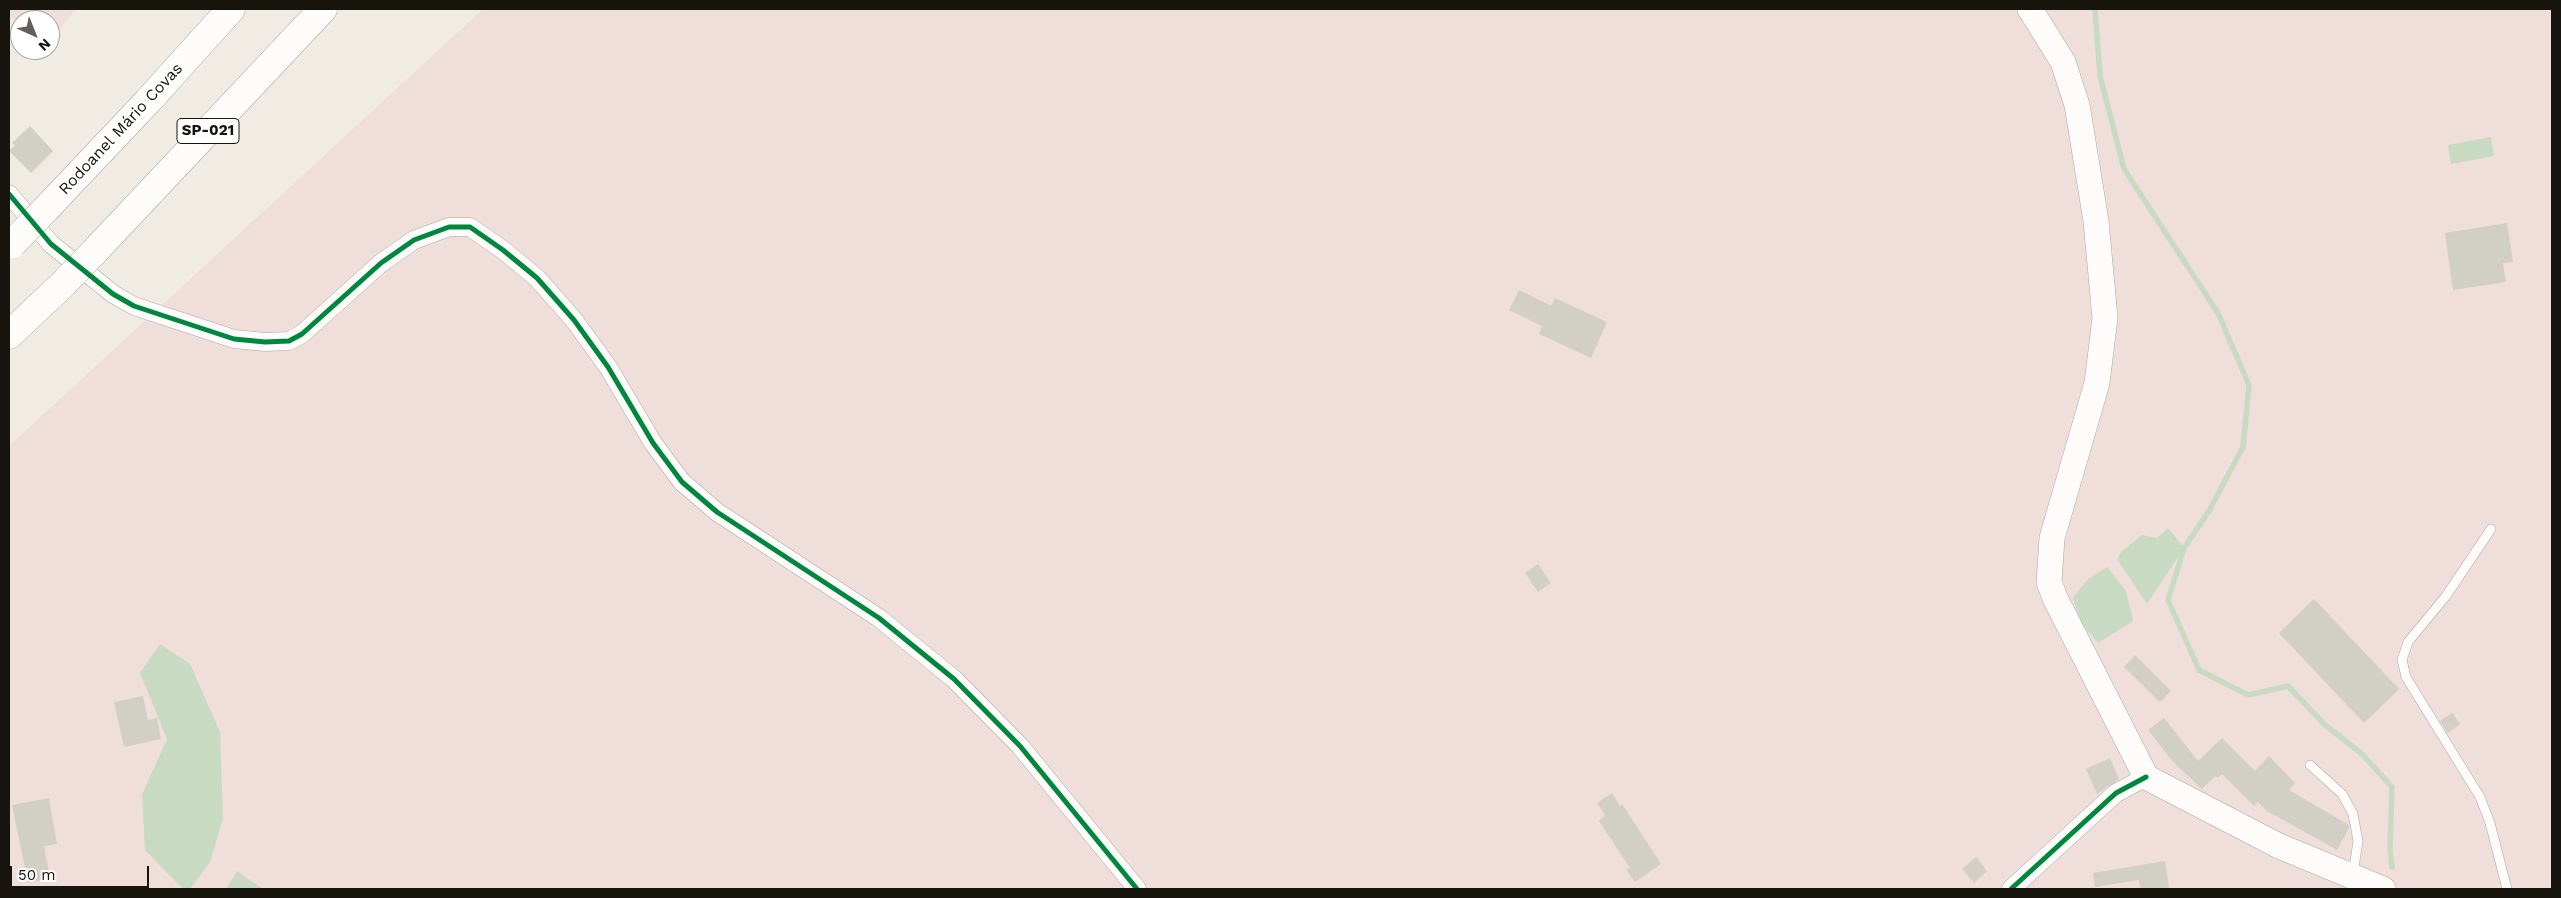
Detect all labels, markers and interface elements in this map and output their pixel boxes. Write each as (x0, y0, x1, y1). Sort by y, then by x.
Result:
north arrow (10, 10, 60, 60)
text: N (35, 36, 54, 54)
street label: Rodoanel Mário Covas (55, 59, 187, 199)
road number: SP-021 (177, 118, 239, 144)
scale bar (12, 856, 151, 888)
text: 50 m (18, 866, 55, 884)

